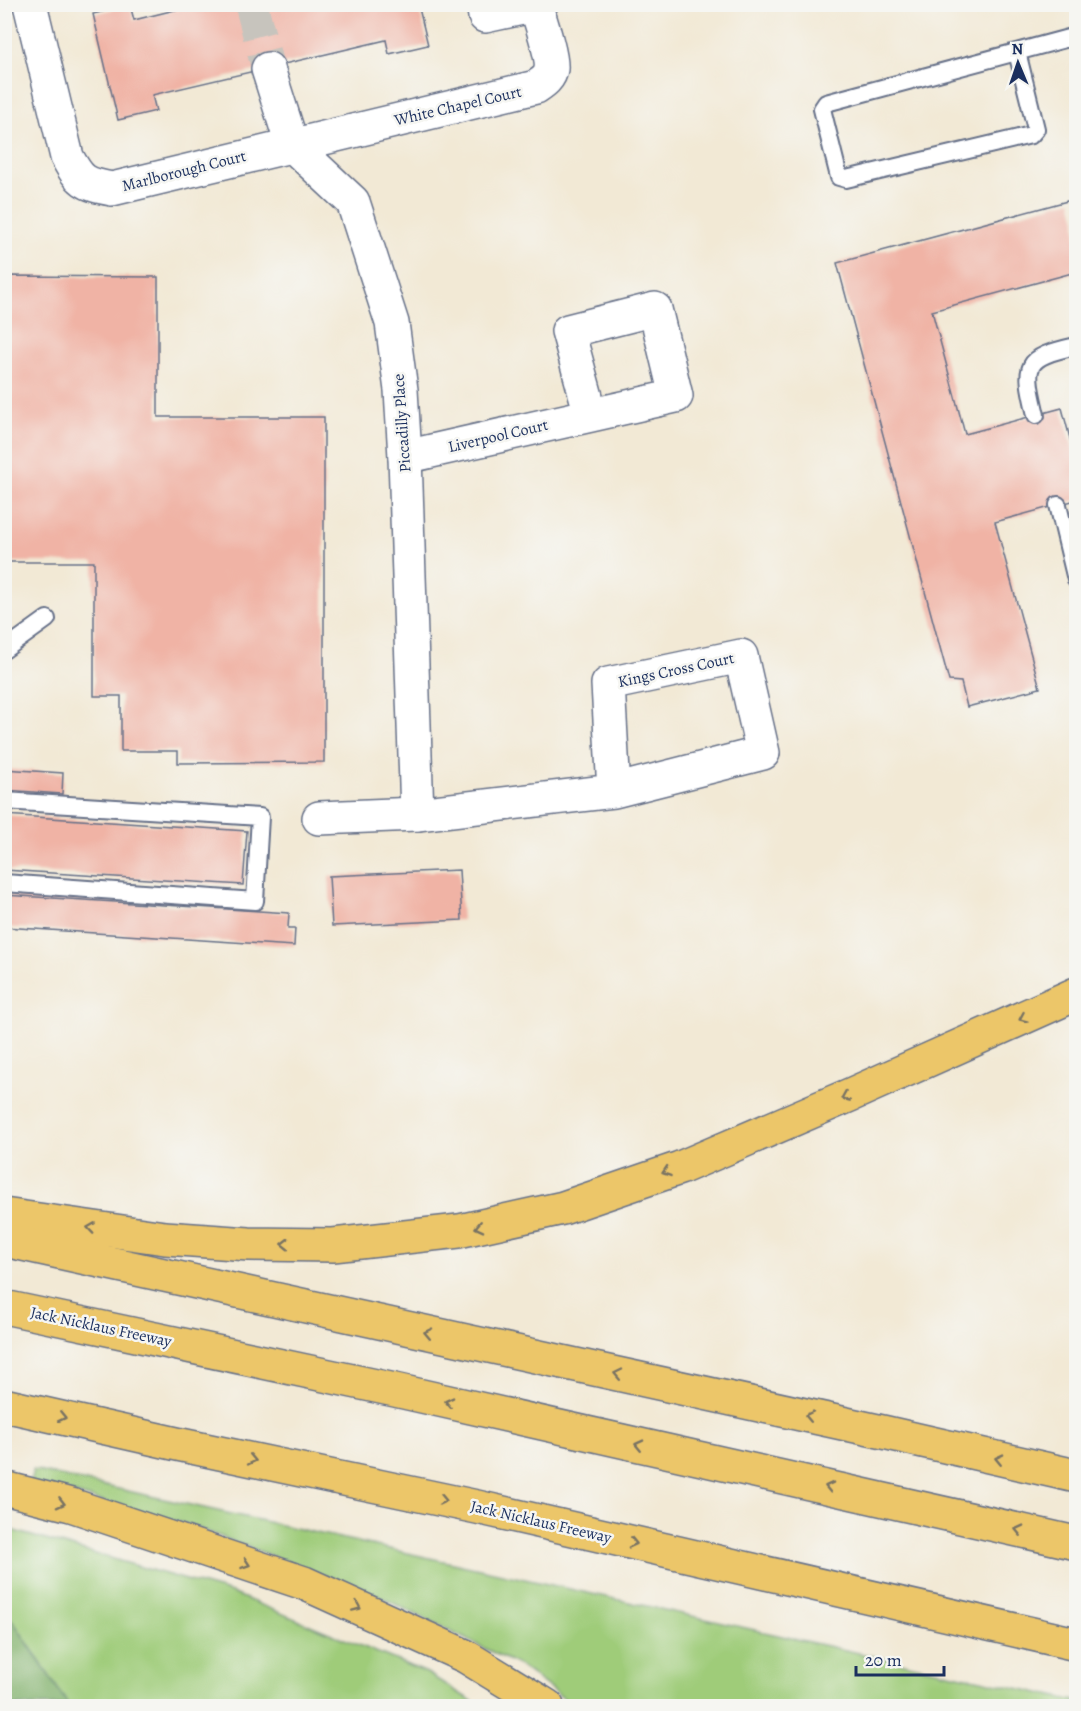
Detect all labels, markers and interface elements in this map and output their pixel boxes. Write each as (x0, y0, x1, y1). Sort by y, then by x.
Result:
north arrow (988, 33, 1048, 93)
text: N (1011, 38, 1024, 60)
street label: White Chapel Court (391, 81, 524, 132)
street label: Marlborough Court (120, 145, 248, 197)
street label: Piccadilly Place (388, 373, 416, 473)
street label: Liverpool Court (446, 414, 550, 458)
street label: Kings Cross Court (616, 647, 736, 693)
one-way arrow (1018, 1011, 1029, 1023)
one-way arrow (840, 1090, 851, 1102)
one-way arrow (661, 1165, 672, 1178)
one-way arrow (474, 1220, 484, 1233)
one-way arrow (86, 1223, 96, 1235)
one-way arrow (281, 1238, 290, 1250)
street label: Jack Nicklaus Freeway (28, 1301, 174, 1353)
one-way arrow (423, 1327, 433, 1340)
one-way arrow (613, 1369, 623, 1382)
one-way arrow (444, 1396, 454, 1409)
one-way arrow (56, 1410, 66, 1423)
one-way arrow (804, 1410, 814, 1423)
one-way arrow (634, 1439, 644, 1452)
one-way arrow (247, 1453, 257, 1466)
one-way arrow (994, 1453, 1004, 1466)
one-way arrow (824, 1482, 834, 1495)
one-way arrow (437, 1493, 447, 1506)
one-way arrow (56, 1495, 66, 1508)
street label: Jack Nicklaus Freeway (468, 1495, 614, 1549)
one-way arrow (1015, 1524, 1025, 1537)
one-way arrow (628, 1536, 638, 1549)
one-way arrow (240, 1557, 251, 1569)
one-way arrow (351, 1600, 362, 1612)
scale bar (856, 1639, 944, 1677)
text: 20 m (865, 1648, 902, 1672)

